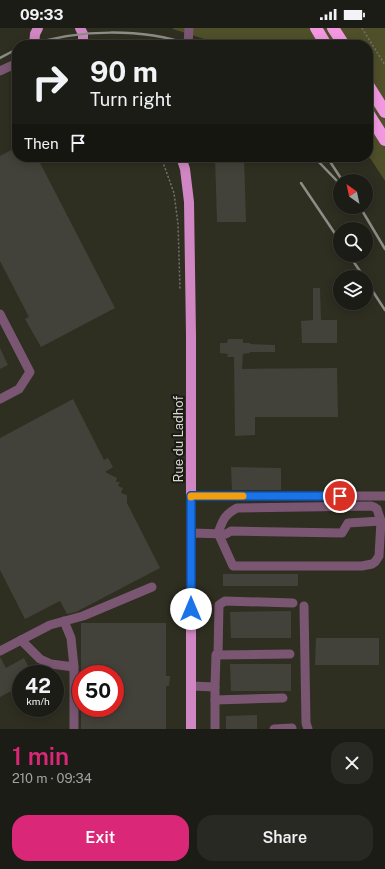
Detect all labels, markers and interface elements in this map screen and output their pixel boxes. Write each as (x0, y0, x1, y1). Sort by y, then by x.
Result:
text: 09:33 (20, 6, 63, 23)
text: 90 m (90, 55, 158, 88)
icon: right (24, 56, 76, 108)
text: Turn right (90, 89, 172, 110)
icon: arrive (67, 132, 89, 154)
text: Then (24, 135, 59, 152)
north arrow (333, 174, 373, 214)
map controls (333, 174, 373, 310)
button: search (333, 222, 373, 262)
button: layers (333, 270, 373, 310)
street label: Rue du Ladhof (171, 395, 186, 483)
pin (323, 479, 357, 513)
icon: arrive (329, 485, 351, 507)
position arrow (170, 588, 212, 630)
speed limit sign: 50 (72, 665, 124, 717)
text: 42 (25, 674, 51, 698)
text: km/h (26, 695, 50, 707)
text: 1 min (12, 742, 69, 770)
button: close (331, 742, 373, 784)
text: 210 m · 09:34 (12, 771, 92, 786)
button: Exit (12, 815, 189, 861)
button: Share (197, 815, 373, 861)

